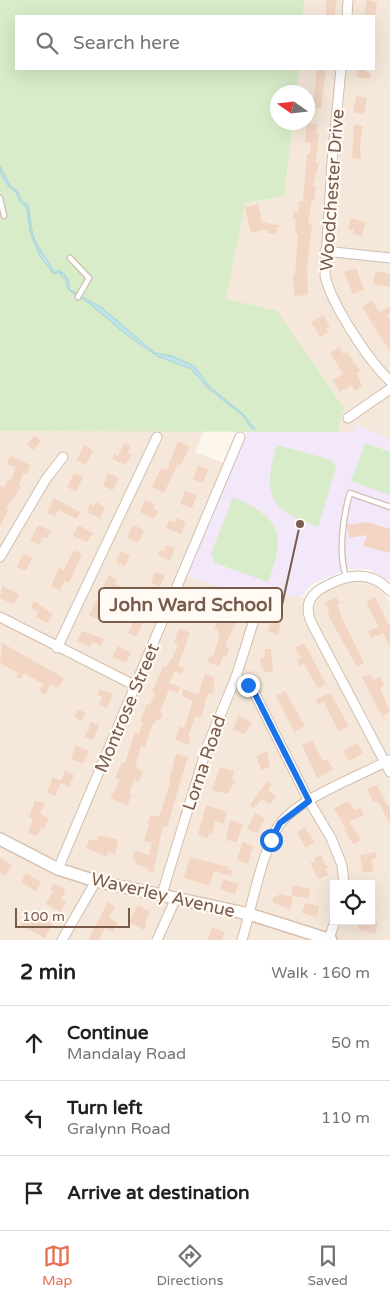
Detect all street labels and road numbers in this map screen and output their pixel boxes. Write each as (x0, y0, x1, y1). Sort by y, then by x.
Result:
street label: Woodchester Drive (315, 108, 349, 272)
street label: Montrose Street (90, 640, 164, 776)
street label: Lorna Road (177, 713, 231, 813)
street label: Waverley Avenue (89, 868, 237, 922)

